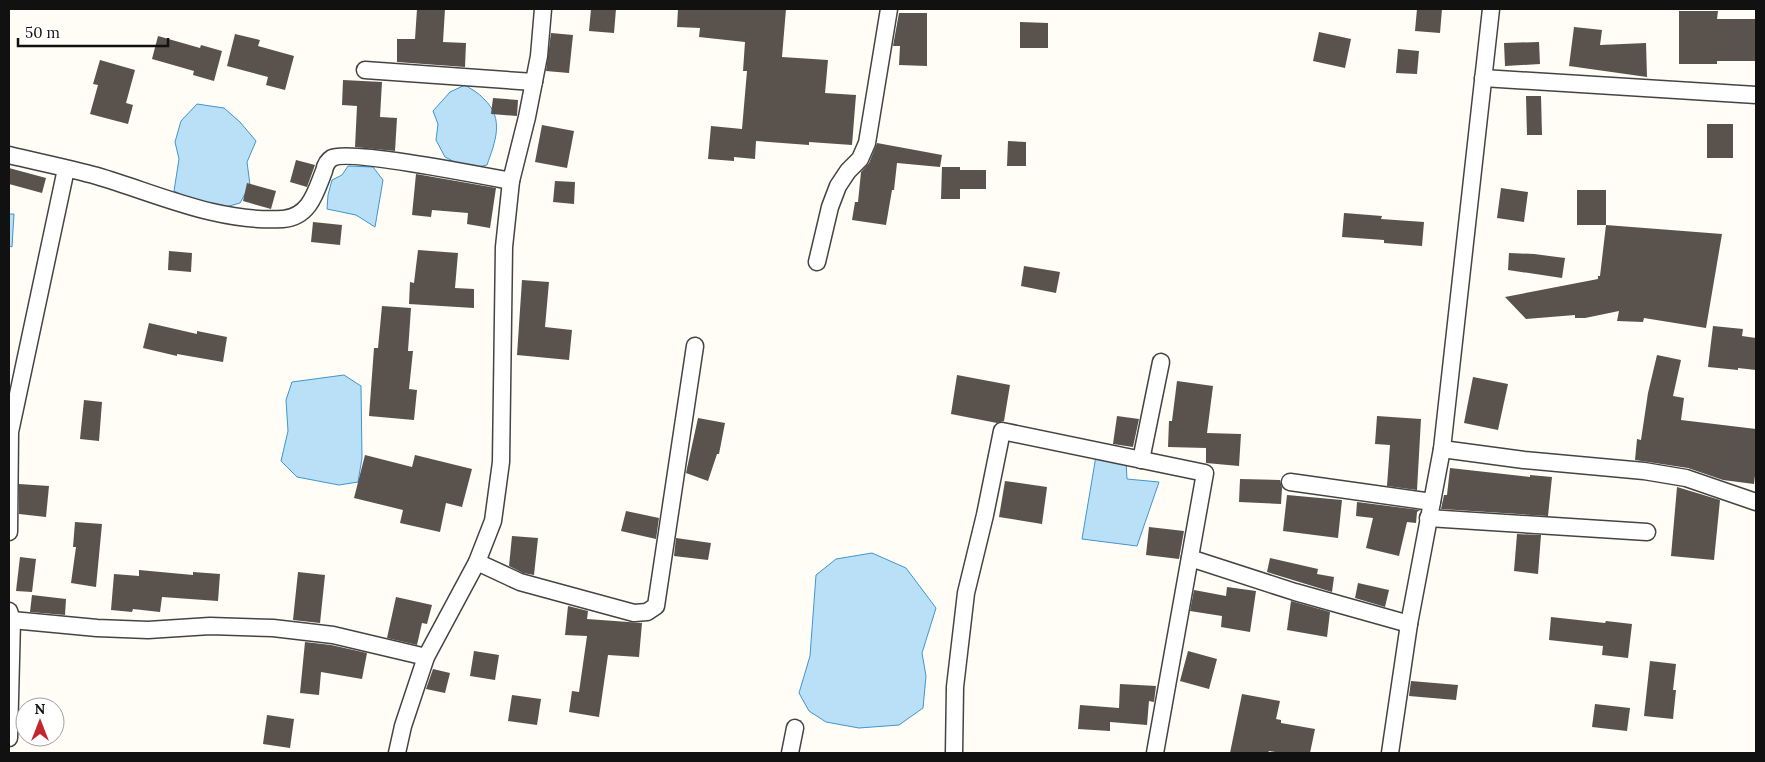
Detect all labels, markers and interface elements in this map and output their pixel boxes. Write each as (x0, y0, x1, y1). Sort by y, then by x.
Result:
scale bar (18, 15, 168, 47)
text: 50 m (25, 23, 60, 42)
north arrow (15, 697, 65, 747)
text: N (35, 700, 46, 718)

